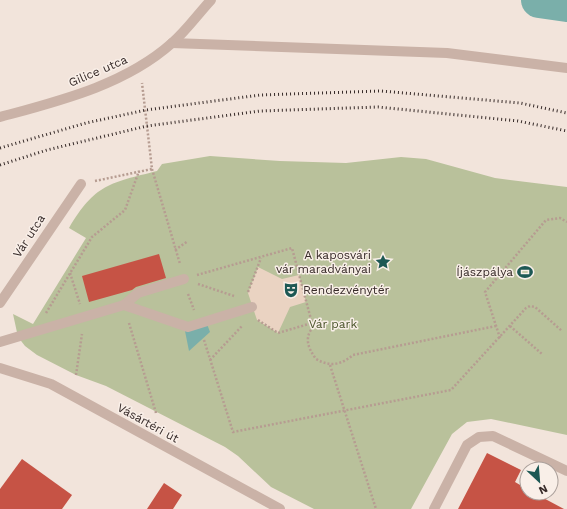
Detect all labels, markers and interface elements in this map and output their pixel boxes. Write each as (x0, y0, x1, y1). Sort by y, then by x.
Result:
street label: Gilice utca (67, 52, 130, 90)
street label: Vár utca (10, 212, 48, 260)
place label: A kaposvári vár maradványai (276, 248, 371, 276)
place icon: A kaposvári vár maradványai (374, 253, 392, 271)
sports icon: Íjászpálya (516, 263, 534, 281)
place label: Íjászpálya (456, 265, 513, 279)
theatre icon: Rendezvénytér (282, 281, 300, 299)
place label: Rendezvénytér (303, 283, 390, 297)
park label: Vár park (309, 317, 357, 331)
street label: Vásártéri út (115, 400, 181, 446)
north arrow (519, 461, 559, 501)
text: N (537, 482, 550, 497)

